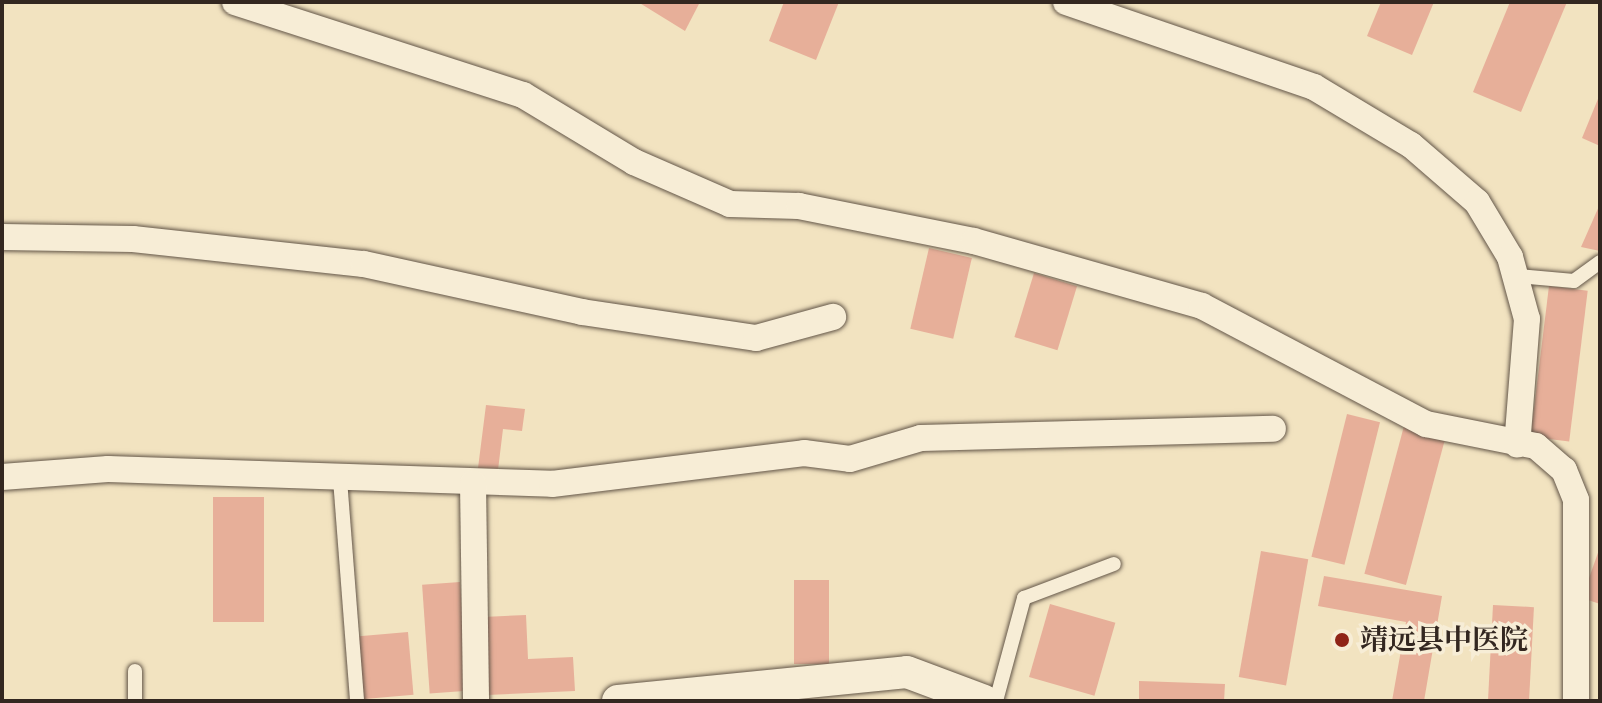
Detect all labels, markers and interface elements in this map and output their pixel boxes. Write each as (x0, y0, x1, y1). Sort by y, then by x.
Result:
place label: 靖远县中医院 (1360, 623, 1528, 657)
marker: 靖远县中医院 (1331, 629, 1353, 651)

